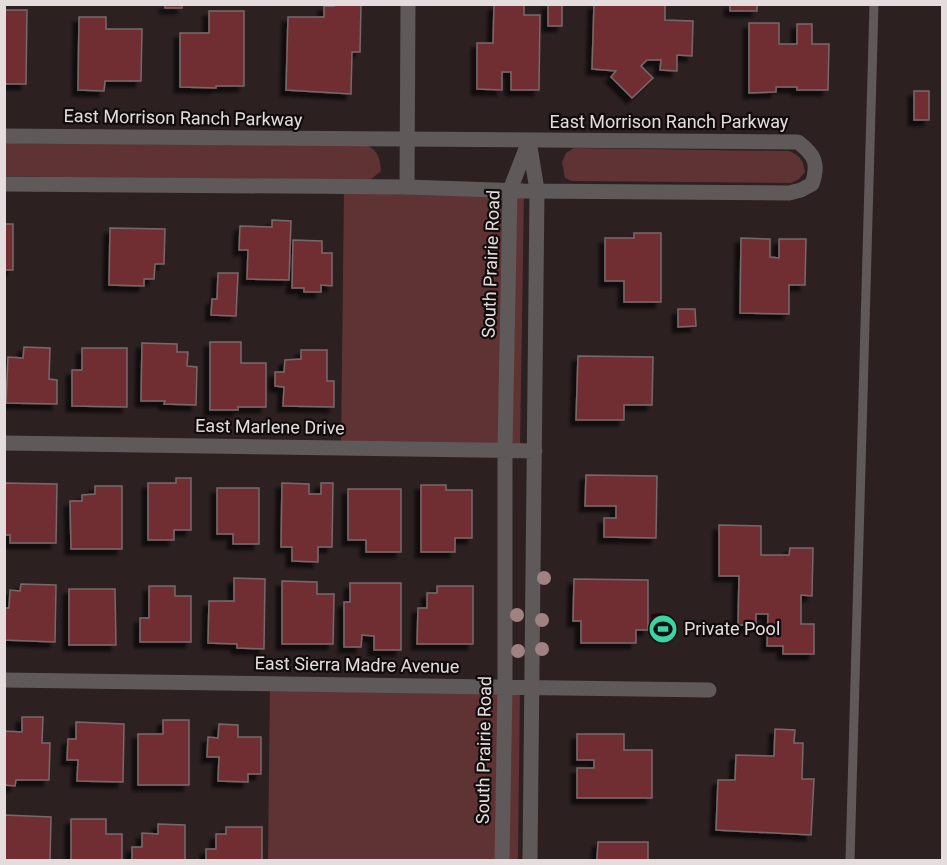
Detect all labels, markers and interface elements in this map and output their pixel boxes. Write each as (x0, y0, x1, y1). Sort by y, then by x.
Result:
street label: East Morrison Ranch Parkway (63, 105, 303, 130)
street label: East Morrison Ranch Parkway (550, 111, 789, 132)
street label: South Prairie Road (477, 190, 504, 338)
street label: East Marlene Drive (195, 415, 345, 438)
sports icon: Private Pool (647, 613, 679, 645)
place label: Private Pool (684, 618, 780, 639)
street label: East Sierra Madre Avenue (254, 652, 460, 677)
street label: South Prairie Road (472, 676, 495, 824)

